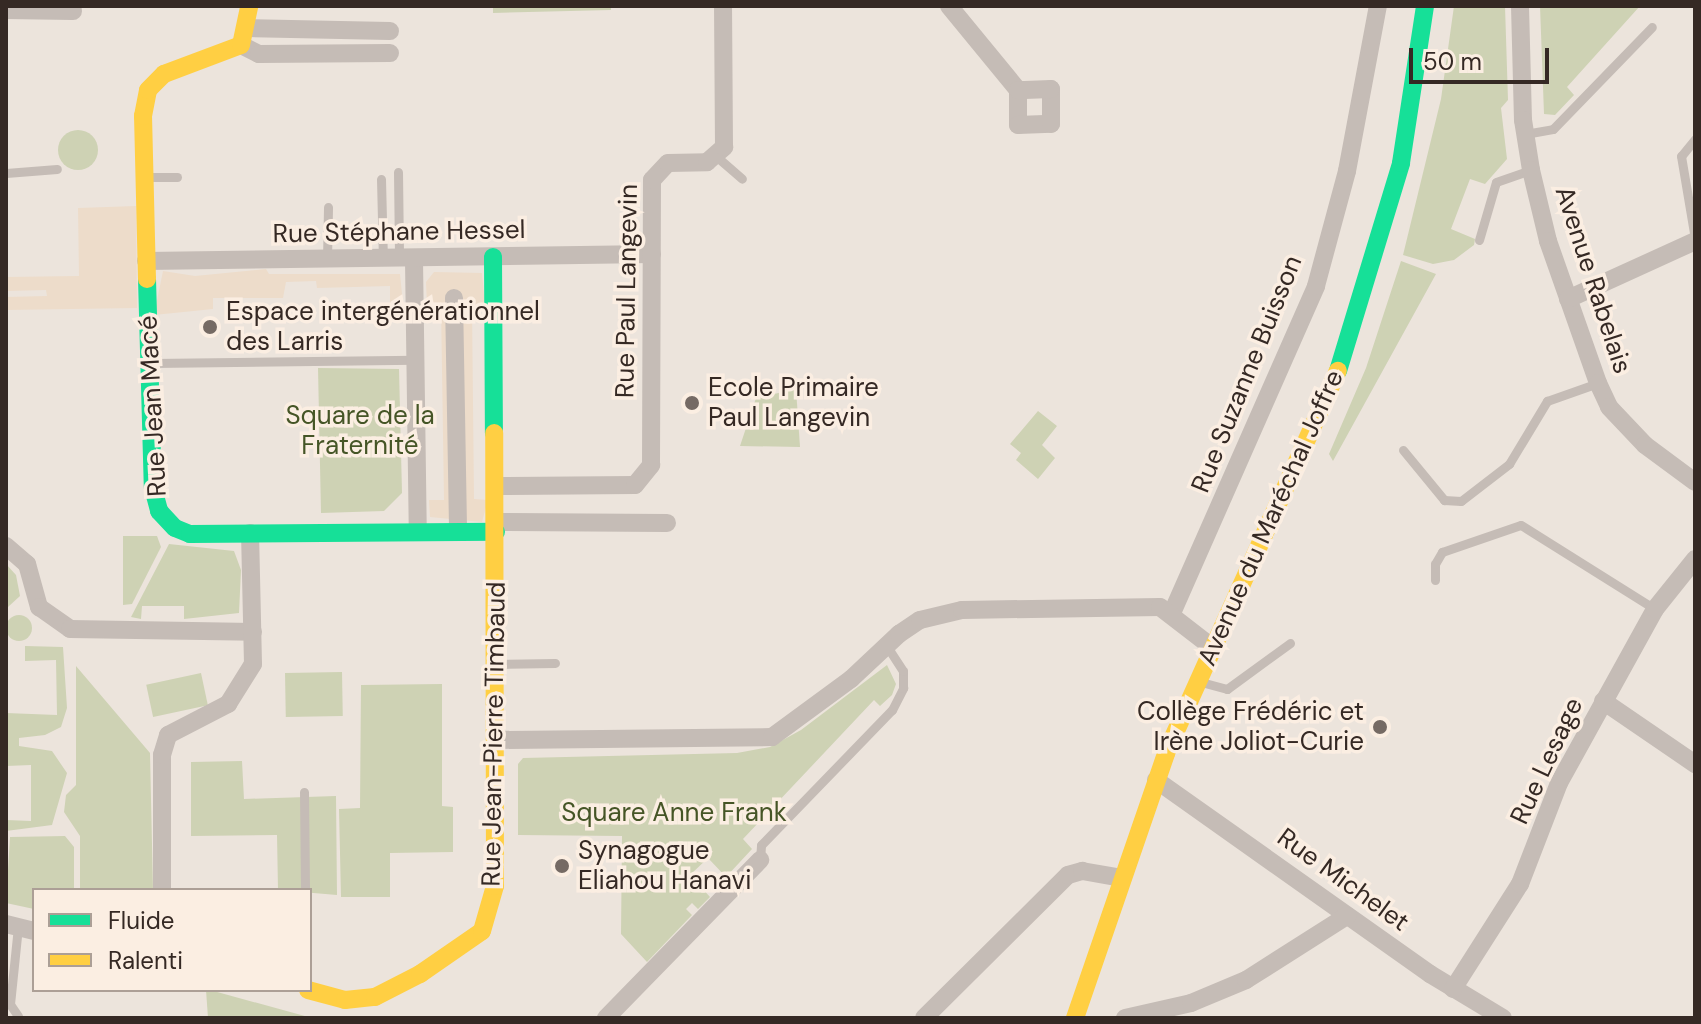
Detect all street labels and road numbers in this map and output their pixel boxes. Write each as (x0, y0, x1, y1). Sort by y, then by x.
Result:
street label: Avenue Rabelais (1548, 183, 1638, 377)
street label: Rue Paul Langevin (610, 184, 644, 398)
street label: Rue Stéphane Hessel (272, 214, 526, 250)
street label: Rue Suzanne Buisson (1185, 251, 1309, 497)
street label: Rue Jean Macé (133, 315, 173, 497)
street label: Avenue du Maréchal Joffre (1192, 365, 1350, 671)
street label: Rue Jean-Pierre Timbaud (476, 581, 512, 887)
street label: Rue Lesage (1504, 693, 1590, 829)
street label: Rue Michelet (1271, 822, 1415, 938)

